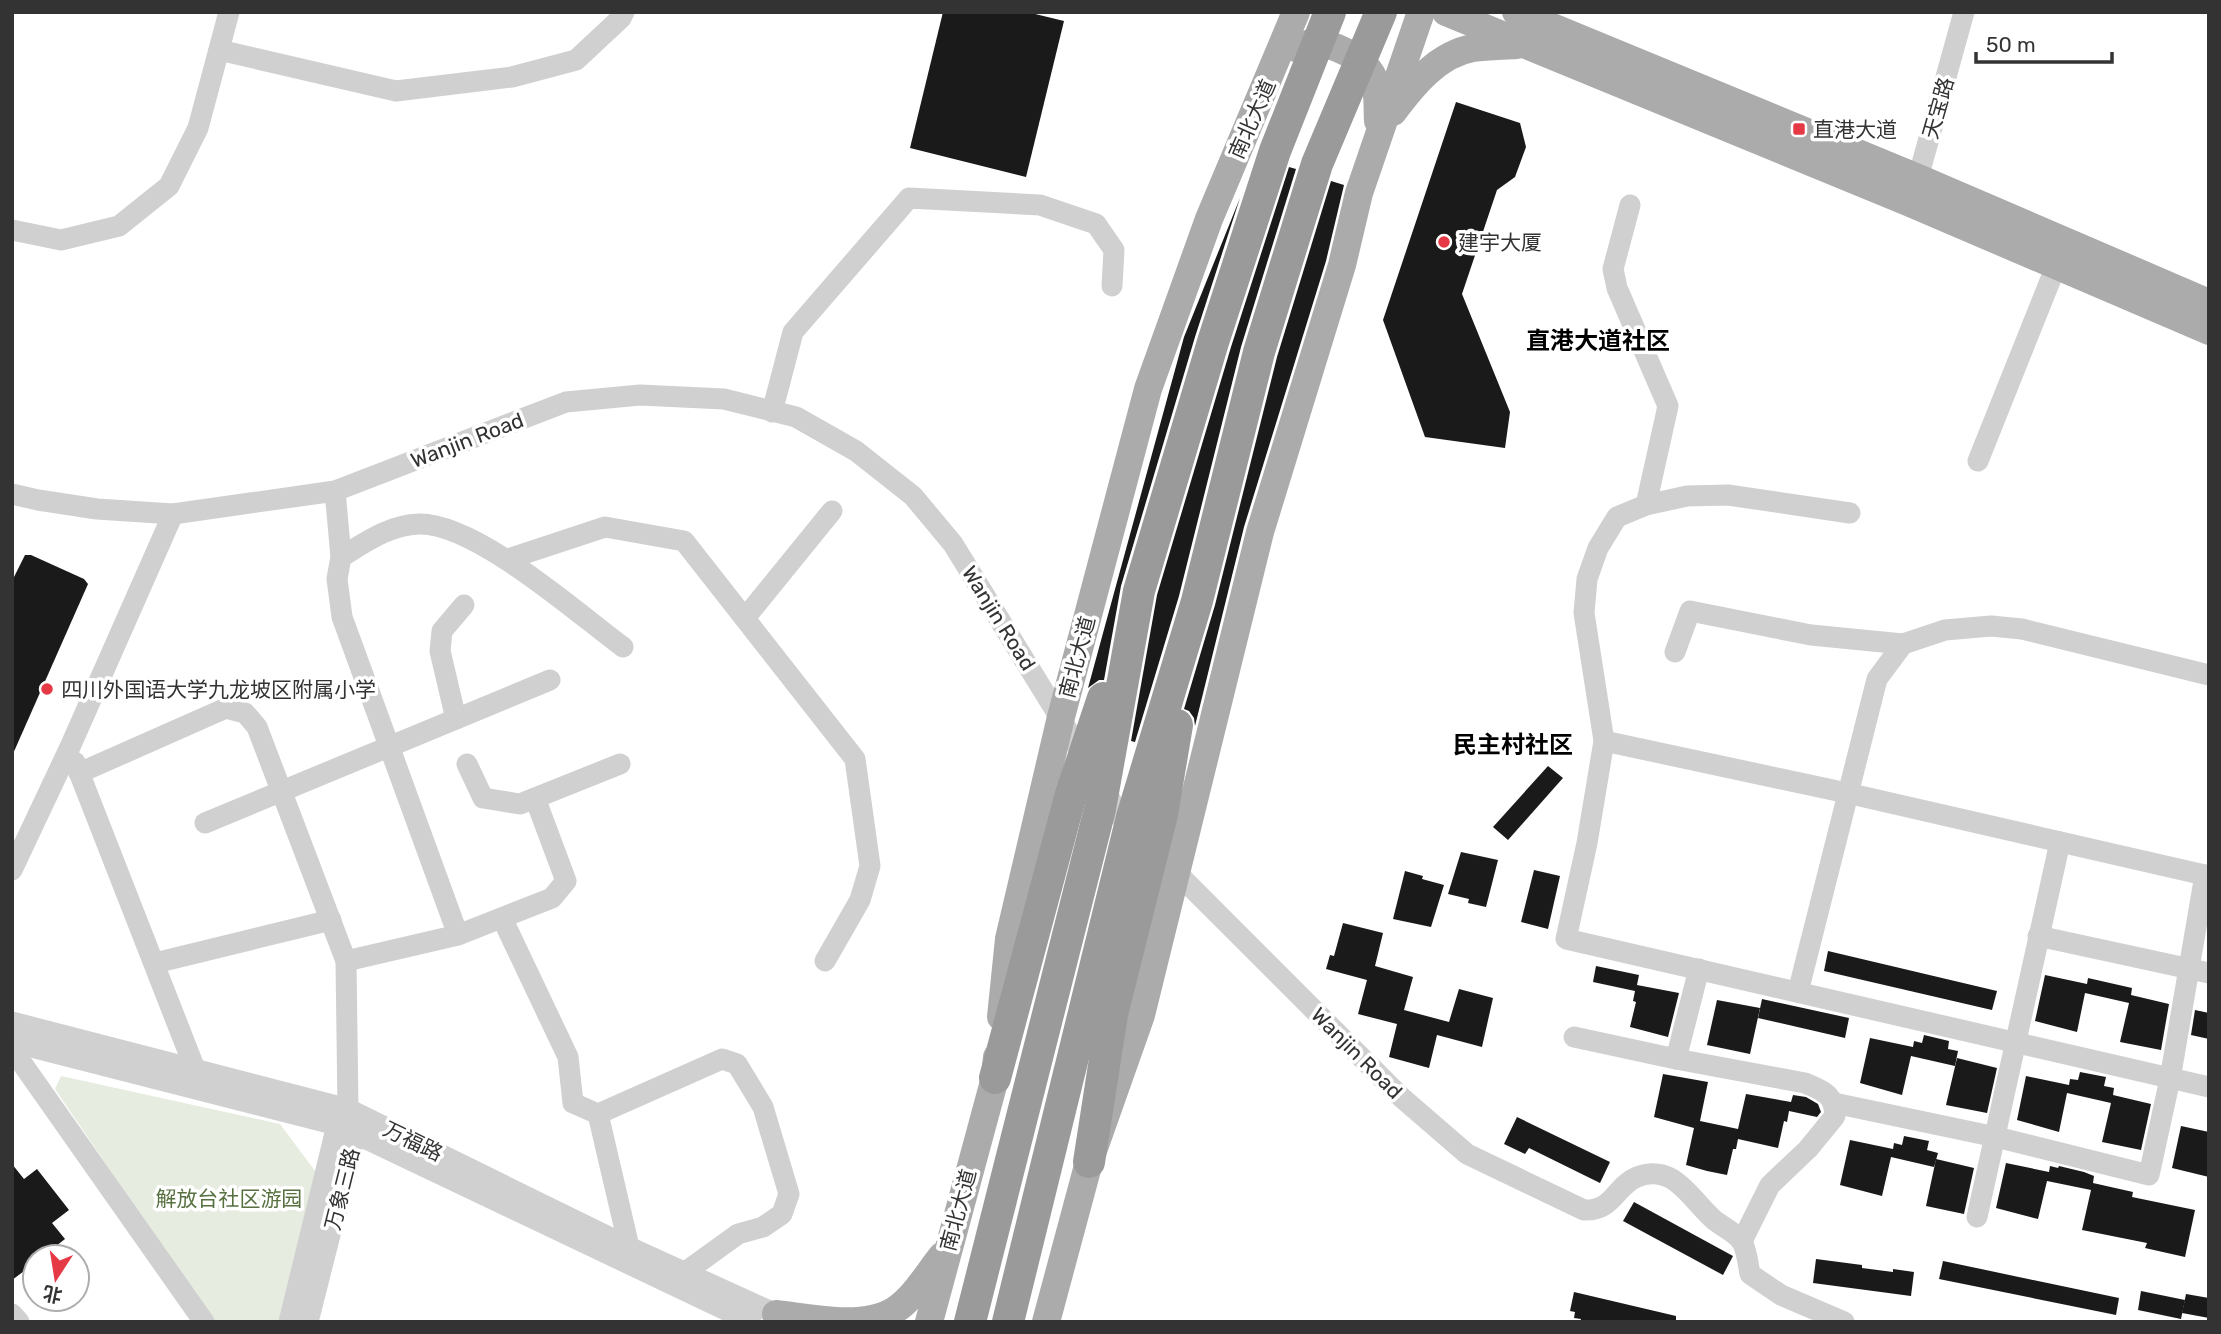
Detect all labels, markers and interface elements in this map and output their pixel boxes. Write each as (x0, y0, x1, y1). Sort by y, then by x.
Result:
scale bar (1976, 21, 2112, 65)
text: 50 m (1986, 32, 2036, 57)
street label: 天宝路 (1917, 74, 1959, 142)
street label: 南北大道 (1223, 76, 1281, 162)
place label: 直港大道 (1813, 117, 1897, 142)
marker: 直港大道 (1791, 121, 1807, 137)
place label: 建宇大厦 (1458, 230, 1542, 255)
marker: 建宇大厦 (1436, 234, 1452, 250)
district label: 直港大道社区 (1526, 327, 1670, 355)
street label: Wanjin Road (407, 407, 527, 473)
street label: Wanjin Road (957, 561, 1041, 675)
street label: 南北大道 (1054, 613, 1100, 701)
place label: 四川外国语大学九龙坡区附属小学 (61, 677, 376, 702)
marker: 四川外国语大学九龙坡区附属小学 (39, 681, 55, 697)
district label: 民主村社区 (1453, 731, 1573, 759)
street label: Wanjin Road (1306, 1002, 1408, 1104)
street label: 万福路 (379, 1116, 447, 1166)
street label: 万象三路 (320, 1145, 364, 1233)
street label: 南北大道 (935, 1166, 981, 1254)
park label: 解放台社区游园 (156, 1186, 303, 1211)
north arrow (21, 1243, 91, 1313)
text: 北 (41, 1281, 64, 1307)

